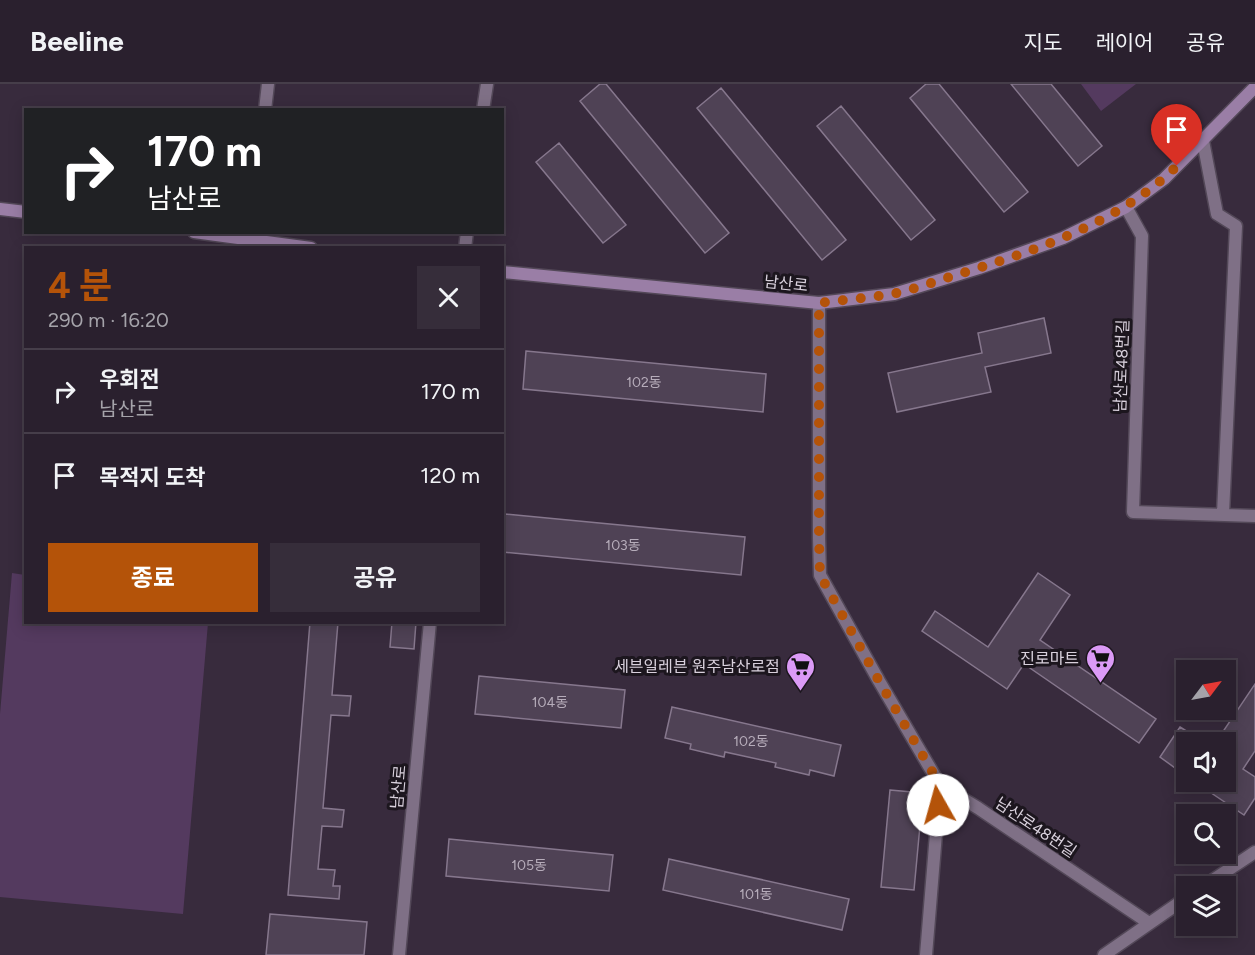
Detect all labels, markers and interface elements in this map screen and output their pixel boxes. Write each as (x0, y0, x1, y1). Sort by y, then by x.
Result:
text: Beeline (30, 24, 124, 58)
text: 지도 (1024, 30, 1062, 55)
text: 레이어 (1095, 30, 1153, 55)
text: 공유 (1186, 30, 1225, 55)
pin (1151, 104, 1202, 166)
icon: arrive (1160, 113, 1193, 146)
text: 170 m (147, 126, 262, 177)
icon: right (48, 132, 126, 210)
text: 남산로 (147, 182, 222, 215)
text: 4 분 (48, 264, 112, 307)
button: close (417, 266, 480, 329)
street label: 남산로 (763, 272, 809, 295)
text: 290 m · 16:20 (48, 308, 169, 332)
street label: 남산로48번길 (1110, 319, 1133, 413)
text: 우회전 (99, 366, 160, 393)
house number: 102동 (626, 374, 662, 391)
icon: right (48, 375, 81, 408)
text: 170 m (421, 378, 480, 405)
text: 남산로 (99, 397, 154, 421)
icon: arrive (48, 459, 81, 492)
text: 120 m (420, 462, 480, 489)
text: 목적지 도착 (99, 464, 205, 491)
house number: 103동 (605, 537, 641, 554)
button: 종료 (48, 543, 258, 612)
button: 공유 (270, 543, 480, 612)
supermarket icon: 진로마트 (1084, 642, 1116, 684)
place label: 진로마트 (1020, 649, 1079, 668)
supermarket icon: 세븐일레븐 원주남산로점 (785, 650, 817, 692)
place label: 세븐일레븐 원주남산로점 (614, 657, 780, 676)
north arrow (1176, 660, 1236, 720)
map controls (1176, 660, 1236, 936)
house number: 104동 (532, 694, 568, 711)
button: sound (1176, 732, 1236, 792)
house number: 102동 (733, 733, 769, 750)
street label: 남산로 (387, 764, 410, 810)
position arrow (906, 773, 970, 837)
street label: 남산로48번길 (992, 793, 1080, 861)
button: search (1176, 804, 1236, 864)
house number: 105동 (511, 857, 547, 874)
button: layers (1176, 876, 1236, 936)
house number: 101동 (739, 886, 773, 903)

